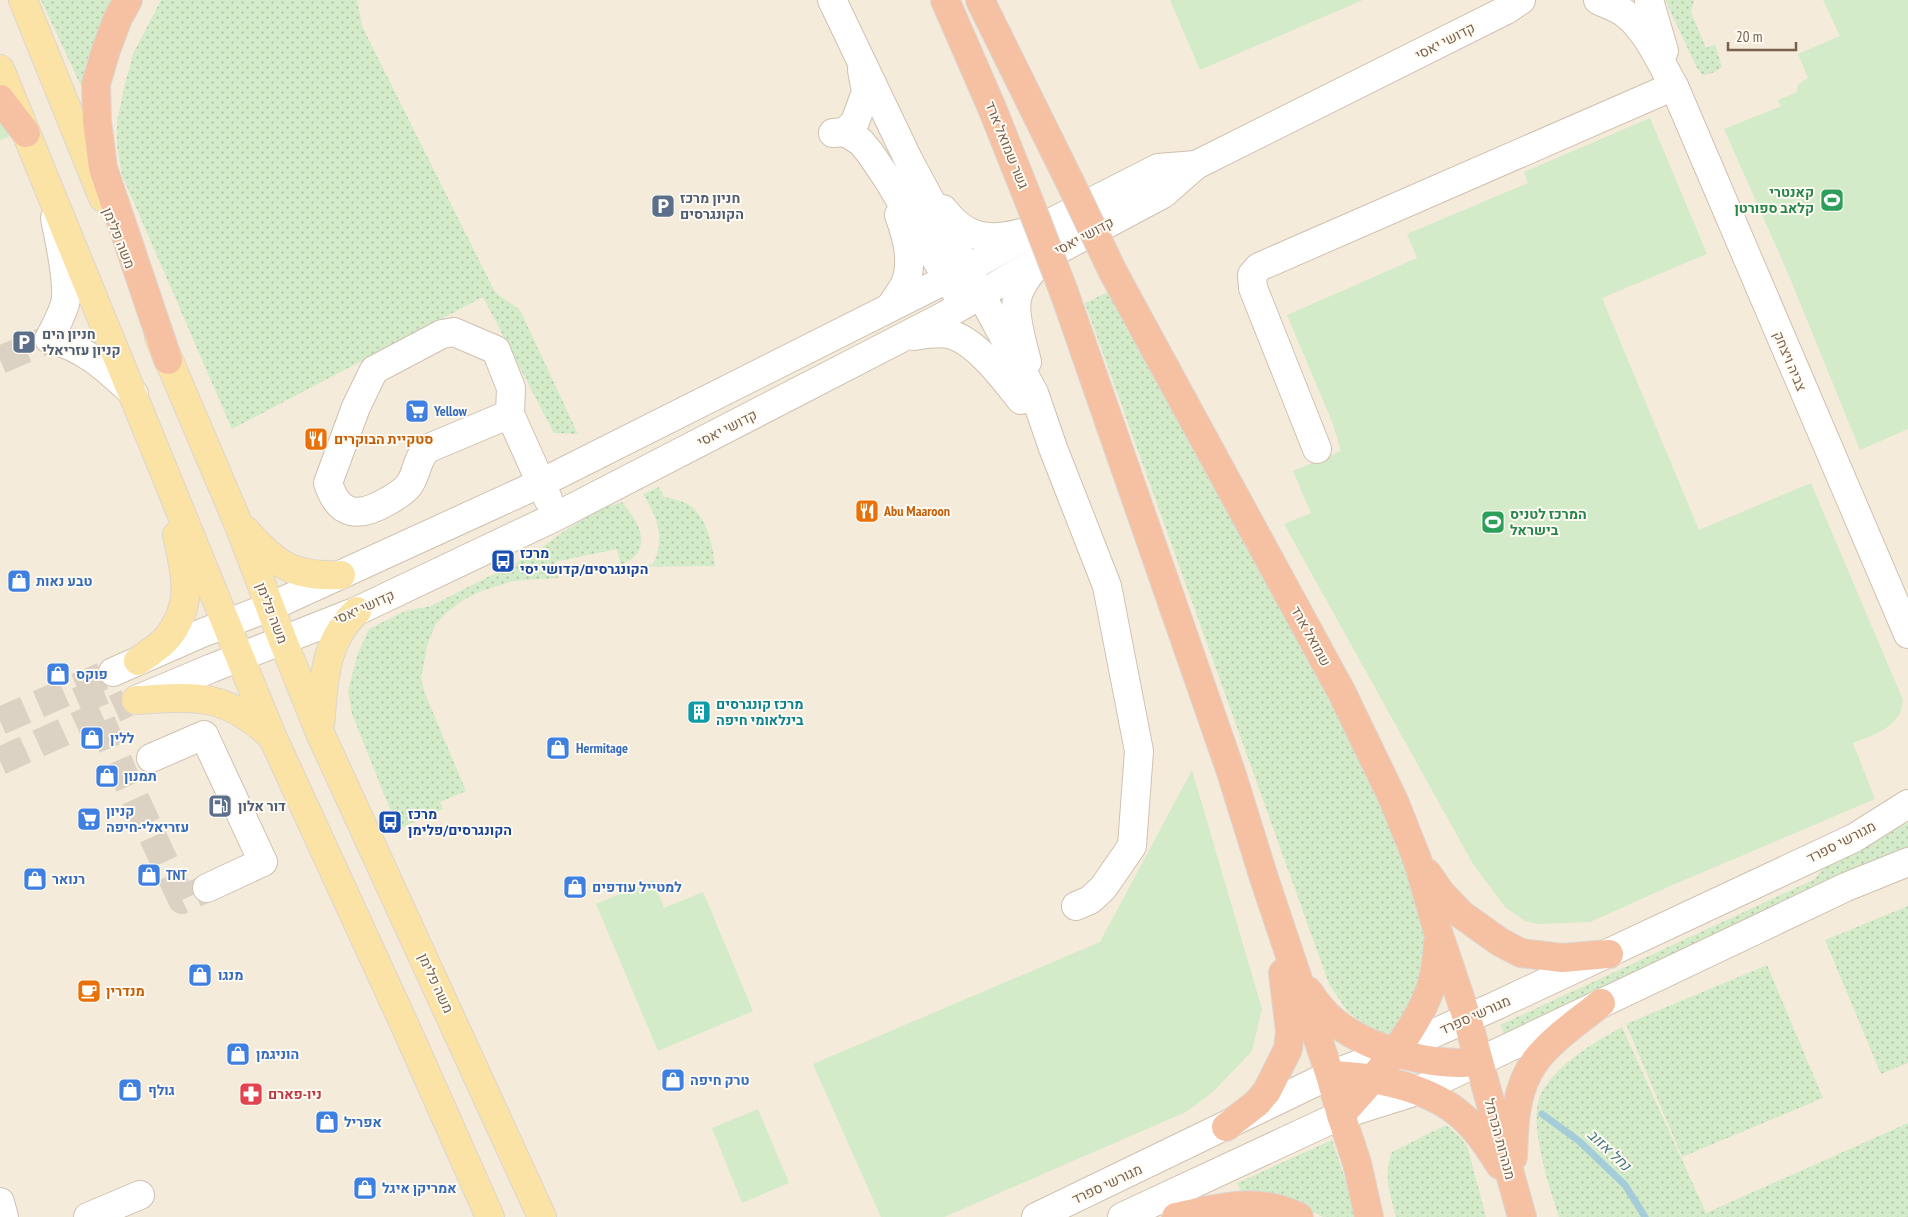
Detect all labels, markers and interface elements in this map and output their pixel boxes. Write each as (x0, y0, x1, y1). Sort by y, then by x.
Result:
street label: קדושי יאסי (1412, 18, 1478, 64)
scale bar (1728, 20, 1796, 52)
text: 20 m (1736, 27, 1762, 46)
street label: גשר שמואל ארד (981, 99, 1033, 191)
place label: קאנטרי קלאב ספורטן (1734, 183, 1814, 217)
sports icon: קאנטרי קלאב ספורטן (1819, 187, 1845, 213)
place label: חניון מרכז הקונגרסים (680, 189, 744, 223)
parking icon: חניון מרכז הקונגרסים (650, 193, 676, 219)
street label: משה פלימן (99, 205, 139, 271)
street label: קדושי יאסי (1051, 213, 1117, 259)
place label: חניון הים קניון עזריאלי (42, 325, 121, 359)
street label: צביה ויצחק (1769, 328, 1811, 394)
parking icon: חניון הים קניון עזריאלי (11, 329, 37, 355)
supermarket icon: Yellow (404, 398, 430, 424)
place label: Yellow (433, 402, 468, 420)
street label: קדושי יאסי (694, 405, 760, 451)
restaurant icon: סטקיית הבוקרים (303, 426, 329, 452)
place label: סטקיית הבוקרים (334, 430, 433, 448)
restaurant icon: Abu Maaroon (854, 498, 880, 524)
place label: Abu Maaroon (883, 502, 950, 520)
place label: המרכז לטניס בישראל (1510, 505, 1587, 539)
sports icon: המרכז לטניס בישראל (1480, 509, 1506, 535)
place label: מרכז הקונגרסים/קדושי יסי (520, 544, 648, 578)
bus stop icon: מרכז הקונגרסים/קדושי יסי (490, 548, 516, 574)
shop icon: טבע נאות (6, 568, 32, 594)
place label: טבע נאות (36, 572, 93, 590)
street label: משה פלימן (252, 580, 292, 646)
street label: קדושי יאסי (331, 586, 397, 628)
street label: שמואל ארד (1287, 603, 1335, 669)
shop icon: פוקס (45, 661, 71, 687)
place label: פוקס (76, 665, 108, 683)
place label: מרכז קונגרסים בינלאומי חיפה (716, 695, 804, 729)
building icon: מרכז קונגרסים בינלאומי חיפה (686, 699, 712, 725)
shop icon: ללין (79, 725, 105, 751)
place label: ללין (110, 729, 135, 747)
shop icon: Hermitage (545, 735, 571, 761)
place label: Hermitage (576, 739, 628, 757)
shop icon: תמנון (94, 763, 120, 789)
place label: תמנון (124, 767, 157, 785)
fuel station icon: דור אלון (207, 793, 233, 819)
place label: דור אלון (238, 797, 286, 815)
place label: קניון עזריאלי-חיפה (106, 802, 189, 836)
place label: מרכז הקונגרסים/פלימן (408, 805, 512, 839)
supermarket icon: קניון עזריאלי-חיפה (76, 806, 102, 832)
bus stop icon: מרכז הקונגרסים/פלימן (377, 809, 403, 835)
street label: מגורשי ספרד (1803, 817, 1879, 867)
shop icon: TNT (136, 862, 162, 888)
shop icon: רנואר (22, 866, 48, 892)
place label: TNT (166, 866, 187, 884)
place label: רנואר (52, 870, 85, 888)
shop icon: למטייל עודפים (562, 874, 588, 900)
place label: למטייל עודפים (592, 878, 682, 896)
street label: משה פלימן (414, 950, 458, 1016)
shop icon: מנגו (187, 962, 213, 988)
place label: מנגו (218, 966, 243, 984)
cafe icon: מנדרין (76, 978, 102, 1004)
place label: מנדרין (106, 982, 145, 1000)
street label: מגורשי ספרד (1437, 991, 1513, 1039)
shop icon: הוניגמן (225, 1041, 251, 1067)
place label: הוניגמן (256, 1045, 299, 1063)
shop icon: טרק חיפה (660, 1067, 686, 1093)
place label: טרק חיפה (690, 1071, 749, 1089)
shop icon: גולף (117, 1077, 143, 1103)
place label: גולף (148, 1081, 175, 1099)
pharmacy icon: ניו-פארם (238, 1081, 264, 1107)
place label: ניו-פארם (268, 1085, 322, 1103)
street label: מנהרות הכרמל (1480, 1096, 1520, 1182)
shop icon: אפריל (314, 1109, 340, 1135)
place label: אפריל (344, 1113, 382, 1131)
water label: נחל אזוב (1584, 1125, 1636, 1176)
street label: מגורשי ספרד (1069, 1160, 1145, 1208)
shop icon: אמריקן איגל (352, 1175, 378, 1201)
place label: אמריקן איגל (382, 1179, 457, 1197)

